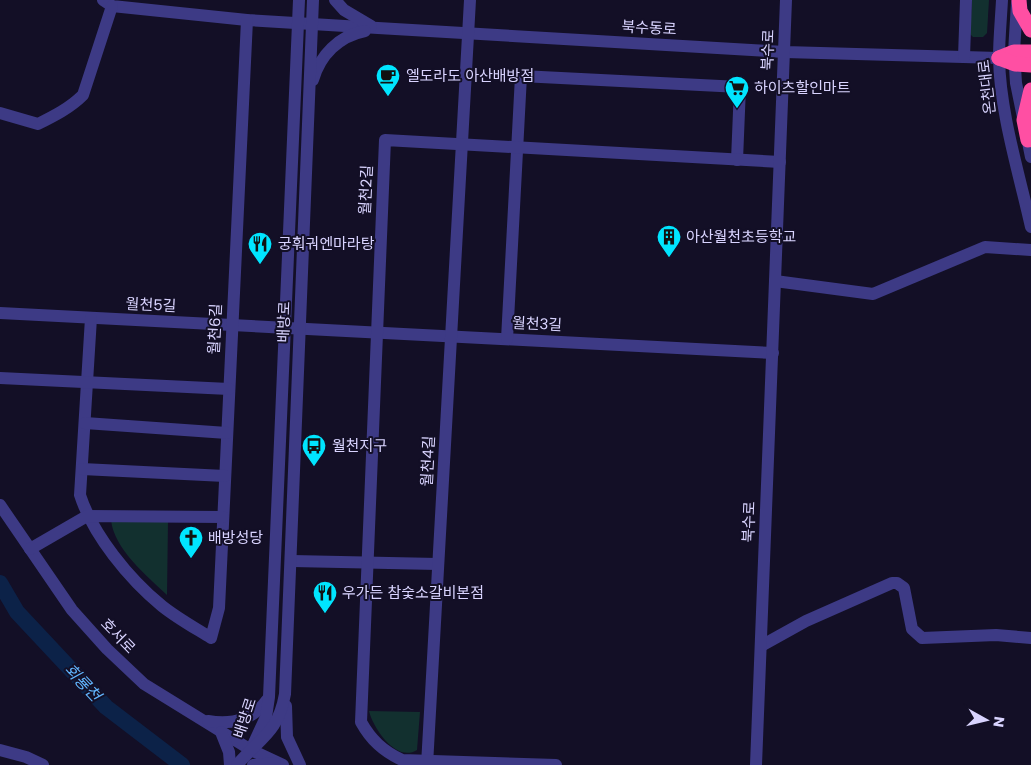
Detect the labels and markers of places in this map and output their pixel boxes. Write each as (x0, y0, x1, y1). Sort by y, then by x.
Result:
cafe icon: 엘도라도 아산배방점 (375, 63, 401, 97)
place label: 엘도라도 아산배방점 (406, 65, 534, 86)
supermarket icon: 하이츠할인마트 (724, 75, 750, 109)
place label: 하이츠할인마트 (754, 77, 851, 98)
building icon: 아산월천초등학교 (656, 224, 682, 258)
place label: 아산월천초등학교 (686, 226, 796, 247)
restaurant icon: 궁훠궈엔마라탕 (247, 231, 273, 265)
place label: 궁훠궈엔마라탕 (278, 233, 375, 254)
bus stop icon: 월천지구 (301, 433, 327, 467)
place label: 월천지구 (332, 435, 387, 456)
church icon: 배방성당 (178, 525, 204, 559)
place label: 배방성당 (208, 527, 263, 548)
restaurant icon: 우가든 참숯소갈비본점 (312, 580, 338, 614)
place label: 우가든 참숯소갈비본점 (342, 582, 484, 603)

